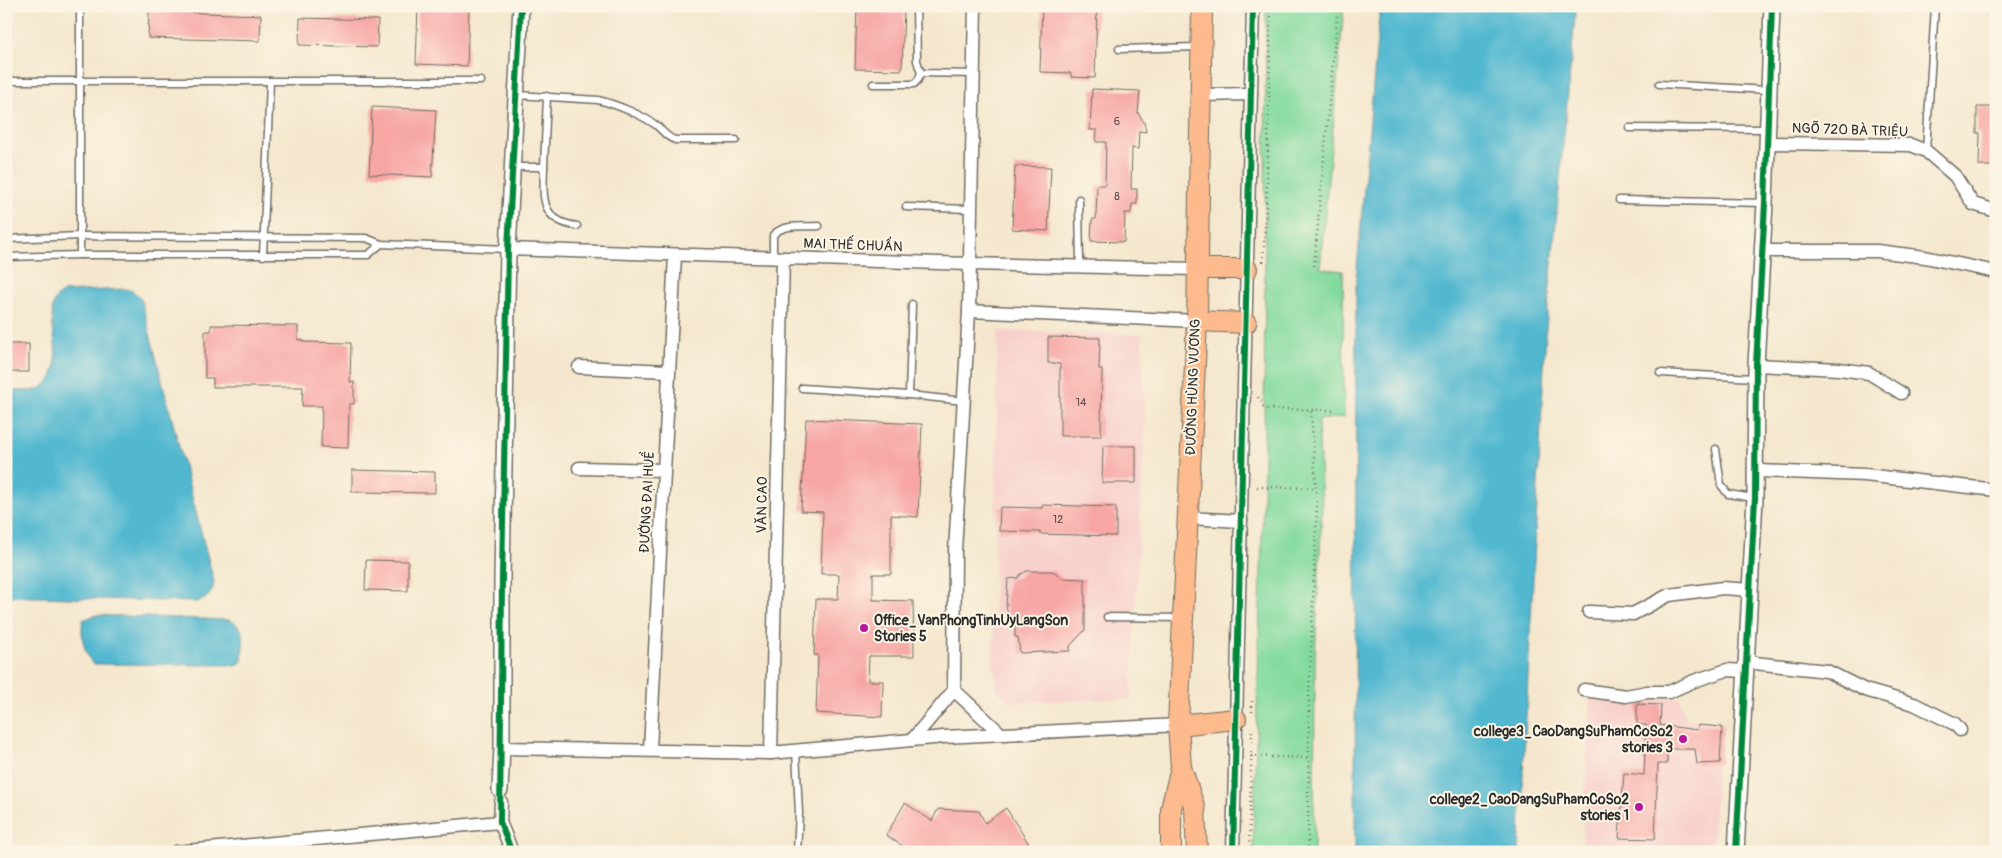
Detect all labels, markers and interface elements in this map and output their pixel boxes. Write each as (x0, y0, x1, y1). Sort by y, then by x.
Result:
house number: 6 (1114, 115, 1120, 128)
street label: NGÕ 720 BÀ TRIỆU (1792, 118, 1908, 141)
house number: 8 (1114, 190, 1120, 203)
street label: MAI THẾ CHUẨN (803, 232, 903, 255)
street label: ĐƯỜNG HÙNG VƯƠNG (1181, 318, 1204, 456)
house number: 14 (1076, 396, 1087, 409)
street label: ĐƯỜNG ĐẠI HUỀ (633, 450, 658, 553)
street label: VĂN CAO (752, 476, 771, 534)
house number: 12 (1053, 513, 1063, 526)
place label: Office_VanPhongTinhUyLangSon Stories 5 (874, 612, 1068, 645)
marker: Office_VanPhongTinhUyLangSon Stories 5 (858, 622, 870, 634)
place label: college3_CaoDangSuPhamCoSo2 stories 3 (1473, 723, 1673, 756)
marker: college3_CaoDangSuPhamCoSo2 stories 3 (1677, 733, 1689, 745)
place label: college2_CaoDangSuPhamCoSo2 stories 1 (1429, 791, 1629, 824)
marker: college2_CaoDangSuPhamCoSo2 stories 1 (1633, 801, 1645, 813)

